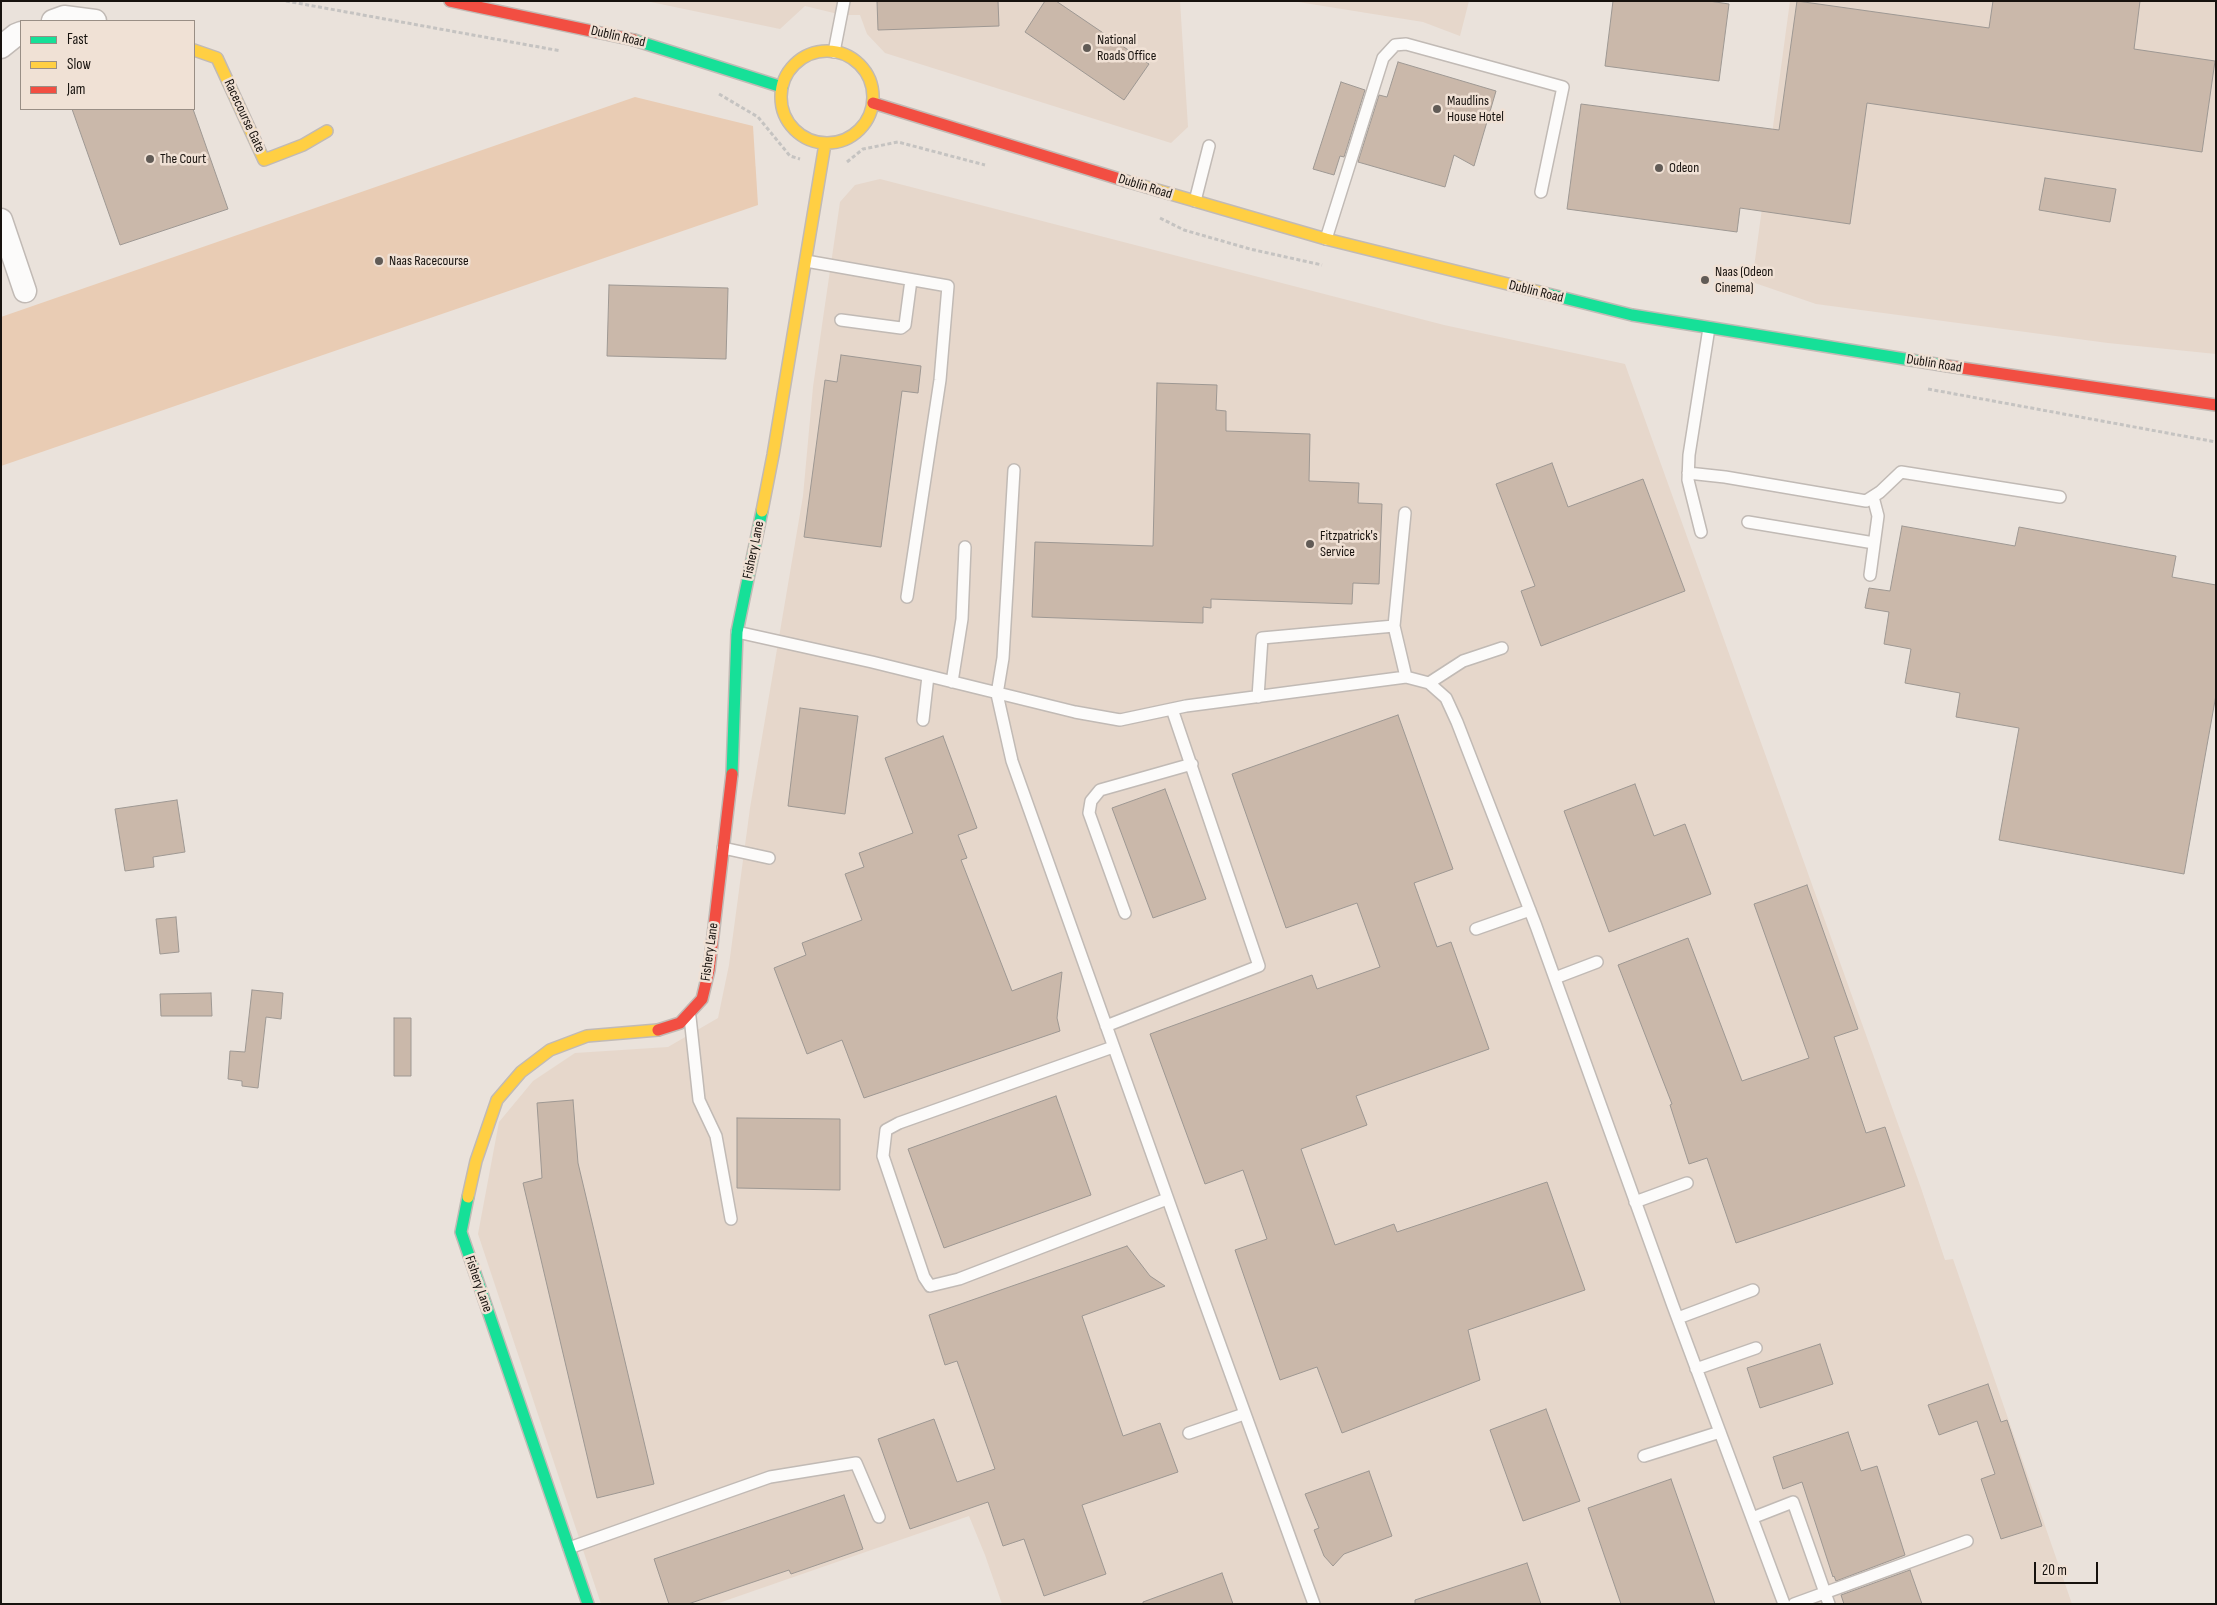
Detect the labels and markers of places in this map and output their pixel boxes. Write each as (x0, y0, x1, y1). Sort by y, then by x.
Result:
place label: National Roads Office (1097, 32, 1156, 64)
marker: National Roads Office (1081, 42, 1093, 54)
place label: Maudlins House Hotel (1447, 93, 1504, 125)
marker: Maudlins House Hotel (1431, 103, 1443, 115)
place label: The Court (160, 151, 206, 167)
marker: The Court (144, 153, 156, 165)
place label: Odeon (1669, 160, 1699, 176)
marker: Odeon (1653, 162, 1665, 174)
place label: Naas Racecourse (389, 253, 469, 269)
marker: Naas Racecourse (373, 255, 385, 267)
place label: Naas (Odeon Cinema) (1715, 264, 1773, 296)
marker: Naas (Odeon Cinema) (1699, 274, 1711, 286)
place label: Fitzpatrick's Service (1320, 528, 1378, 560)
marker: Fitzpatrick's Service (1304, 538, 1316, 550)

